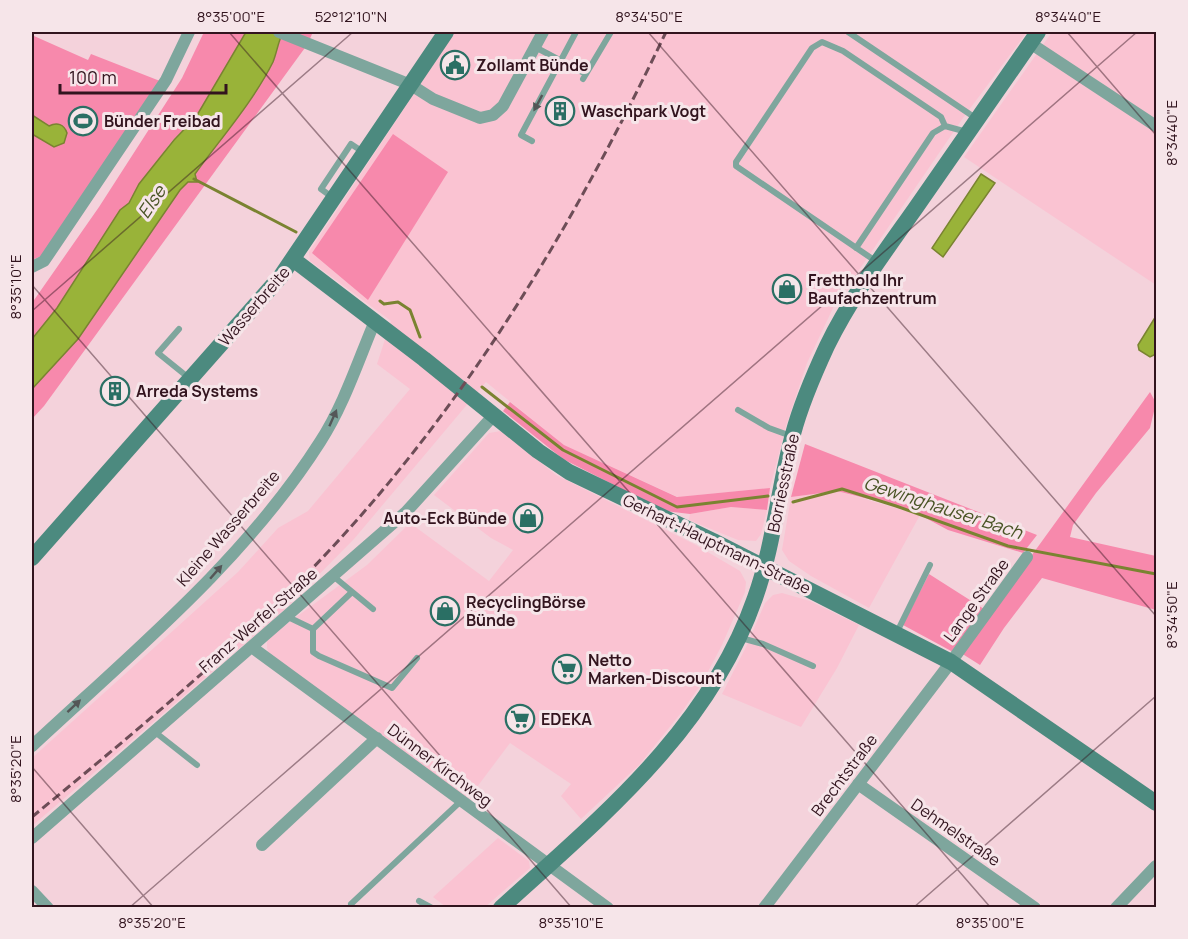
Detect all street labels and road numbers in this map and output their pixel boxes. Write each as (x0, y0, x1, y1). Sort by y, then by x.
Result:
street label: Wasserbreite (213, 262, 295, 350)
street label: Borriesstraße (762, 432, 804, 534)
street label: Kleine Wasserbreite (171, 465, 285, 591)
street label: Gerhart-Hauptmann-Straße (619, 489, 815, 599)
street label: Lange Straße (938, 554, 1014, 646)
street label: Franz-Werfel-Straße (194, 562, 322, 678)
street label: Dünner Kirchweg (383, 718, 497, 812)
street label: Brechtstraße (806, 729, 882, 821)
street label: Dehmelstraße (907, 793, 1005, 871)

